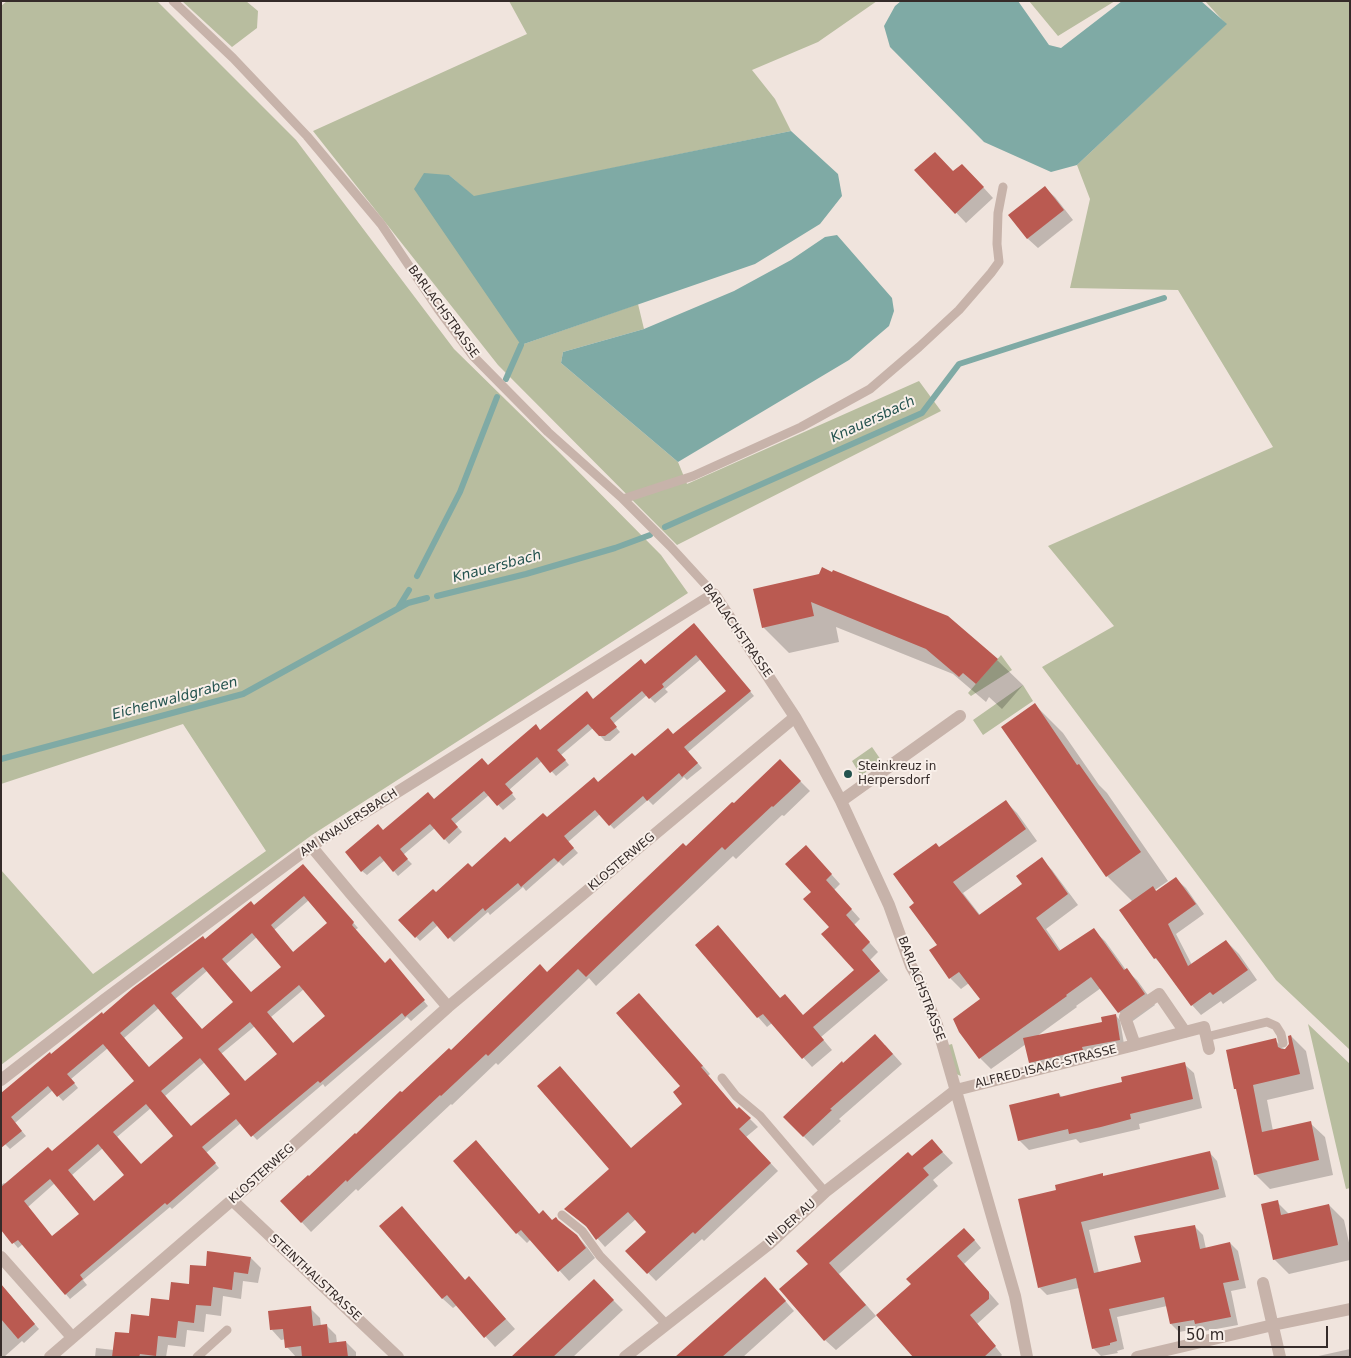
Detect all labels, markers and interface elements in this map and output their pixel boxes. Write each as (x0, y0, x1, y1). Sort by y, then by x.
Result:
street label: BARLACHSTRASSE (405, 263, 481, 361)
water label: Knauersbach (828, 393, 918, 447)
water label: Knauersbach (451, 547, 543, 587)
street label: BARLACHSTRASSE (699, 581, 775, 681)
water label: Eichenwaldgraben (110, 674, 240, 724)
place label: Steinkreuz in Herpersdorf (858, 760, 936, 788)
marker: Steinkreuz in Herpersdorf (842, 768, 854, 780)
street label: AM KNAUERSBACH (298, 786, 400, 860)
street label: KLOSTERWEG (586, 830, 658, 894)
street label: BARLACHSTRASSE (894, 935, 948, 1043)
street label: ALFRED-ISAAC-STRASSE (974, 1042, 1118, 1092)
street label: KLOSTERWEG (226, 1141, 298, 1207)
street label: IN DER AU (763, 1197, 819, 1249)
street label: STEINTHALSTRASSE (266, 1232, 364, 1324)
scale bar (1181, 1316, 1331, 1348)
text: 50 m (1186, 1326, 1224, 1344)

